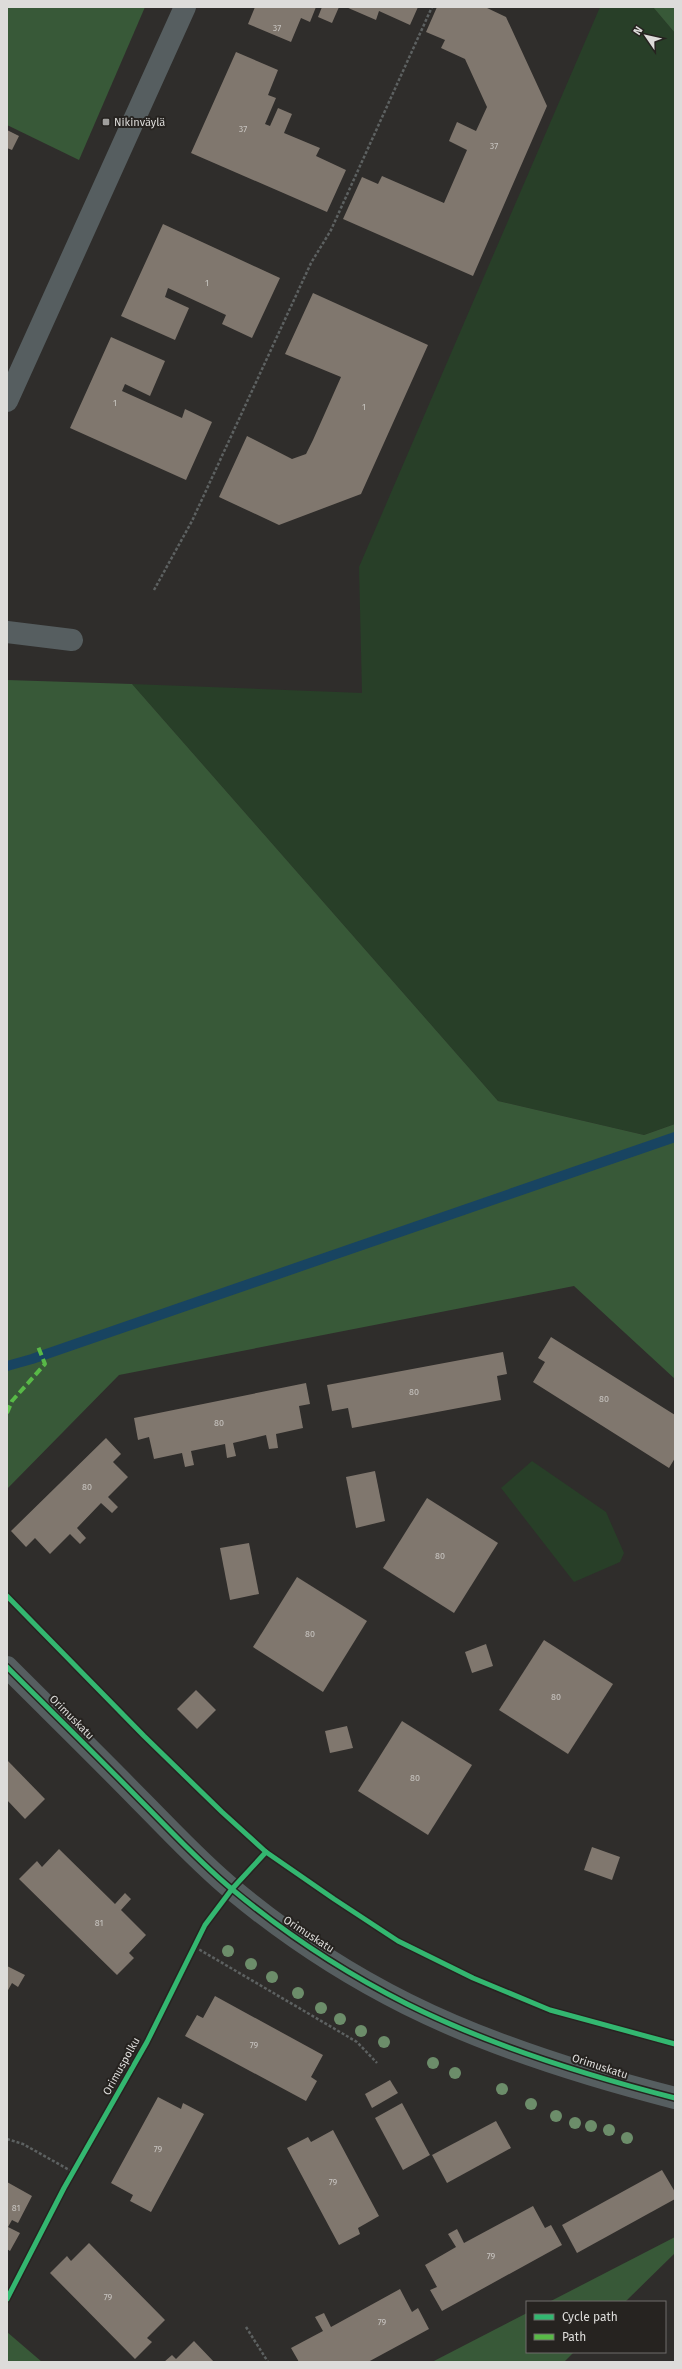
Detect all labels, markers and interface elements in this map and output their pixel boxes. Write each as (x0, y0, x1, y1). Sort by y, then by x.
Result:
north arrow (626, 16, 666, 56)
house number: 37 (273, 23, 281, 33)
text: N (631, 24, 646, 37)
place label: Nikinväylä (114, 116, 165, 129)
marker: Nikinväylä (101, 117, 111, 127)
house number: 37 (239, 124, 247, 134)
house number: 37 (490, 141, 498, 151)
house number: 1 (205, 278, 209, 288)
house number: 1 (113, 398, 117, 408)
house number: 1 (362, 402, 366, 412)
house number: 80 (409, 1387, 419, 1397)
house number: 80 (599, 1394, 609, 1404)
house number: 80 (214, 1418, 224, 1428)
house number: 80 (82, 1482, 92, 1492)
house number: 80 (435, 1551, 445, 1561)
house number: 80 (305, 1629, 315, 1639)
street label: Orimuskatu (47, 1692, 97, 1742)
house number: 80 (551, 1692, 561, 1702)
house number: 80 (410, 1773, 420, 1783)
street label: Orimuskatu (281, 1913, 336, 1956)
house number: 81 (95, 1918, 103, 1928)
street label: Orimuspolku (100, 2035, 143, 2097)
house number: 79 (250, 2040, 259, 2050)
street label: Orimuskatu (570, 2051, 629, 2082)
house number: 79 (154, 2144, 163, 2154)
house number: 79 (329, 2177, 338, 2187)
house number: 81 (12, 2203, 20, 2213)
house number: 79 (487, 2251, 496, 2261)
house number: 79 (104, 2292, 113, 2302)
legend (526, 2301, 666, 2353)
text: Cycle path (562, 2310, 618, 2324)
house number: 79 (378, 2317, 387, 2327)
text: Path (562, 2330, 586, 2344)

